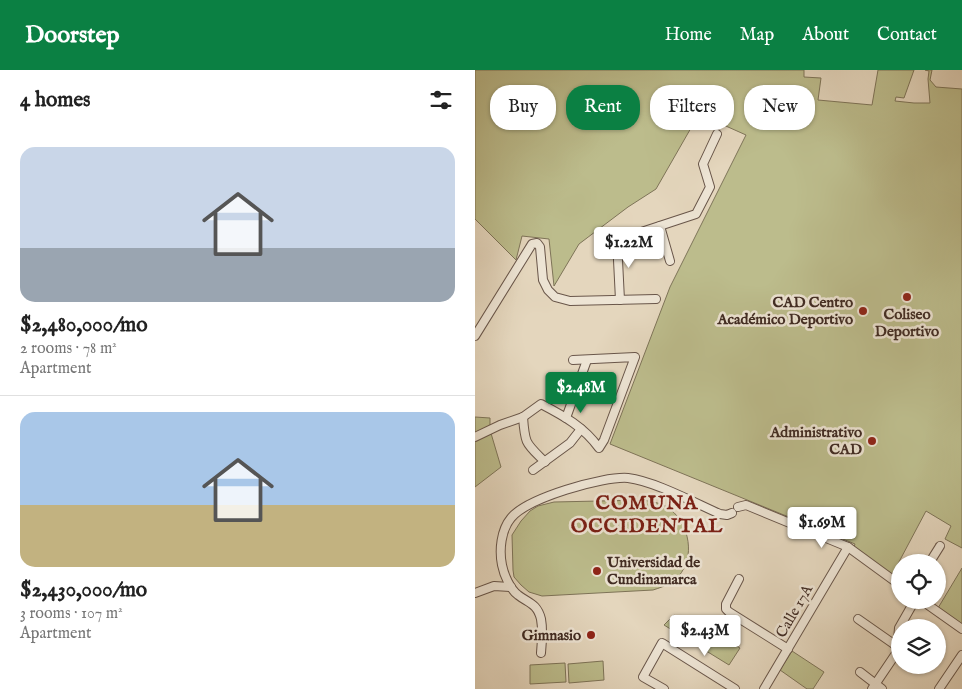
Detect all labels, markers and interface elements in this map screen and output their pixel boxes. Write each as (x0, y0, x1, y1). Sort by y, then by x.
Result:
text: Doorstep (25, 20, 120, 51)
text: Home (665, 24, 712, 47)
text: Map (740, 24, 774, 47)
text: About (802, 24, 849, 47)
text: Contact (877, 24, 937, 47)
chip: Buy (490, 85, 556, 130)
chip: Rent (566, 85, 640, 130)
chip: Filters (650, 85, 734, 130)
chip: New (744, 85, 815, 130)
icon: filters (427, 86, 455, 114)
text: 4 homes (20, 87, 90, 114)
icon: home (193, 179, 283, 269)
pin: $1.22M (588, 226, 670, 269)
text: $1.22M (605, 233, 653, 253)
marker: Coliseo Deportivo (901, 291, 913, 303)
place label: CAD Centro Académico Deportivo (716, 293, 853, 329)
marker: CAD Centro Académico Deportivo (857, 305, 869, 317)
place label: Coliseo Deportivo (875, 305, 939, 341)
text: $2,480,000/mo (20, 312, 148, 339)
text: 2 rooms · 78 m² (20, 339, 117, 359)
text: Apartment (20, 359, 91, 379)
pin: $2.48M (540, 372, 622, 414)
text: $2.48M (556, 378, 606, 398)
place label: Administrativo CAD (769, 423, 862, 459)
marker: Administrativo CAD (866, 435, 878, 447)
icon: home (193, 445, 283, 535)
district label: COMUNA OCCIDENTAL (571, 491, 723, 539)
pin: $1.69M (781, 506, 863, 549)
text: $1.69M (798, 513, 846, 533)
place label: Universidad de Cundinamarca (606, 553, 700, 589)
map controls (891, 554, 946, 674)
button: locate (891, 554, 946, 609)
marker: Universidad de Cundinamarca (591, 565, 603, 577)
text: $2,430,000/mo (20, 577, 147, 604)
street label: Calle 17A (772, 581, 818, 641)
text: 3 rooms · 107 m² (20, 604, 123, 624)
pin: $2.43M (664, 614, 746, 657)
button: layers (891, 619, 946, 674)
text: $2.43M (681, 621, 729, 641)
text: Apartment (20, 624, 91, 644)
place label: Gimnasio (522, 626, 581, 645)
marker: Gimnasio (585, 629, 597, 641)

